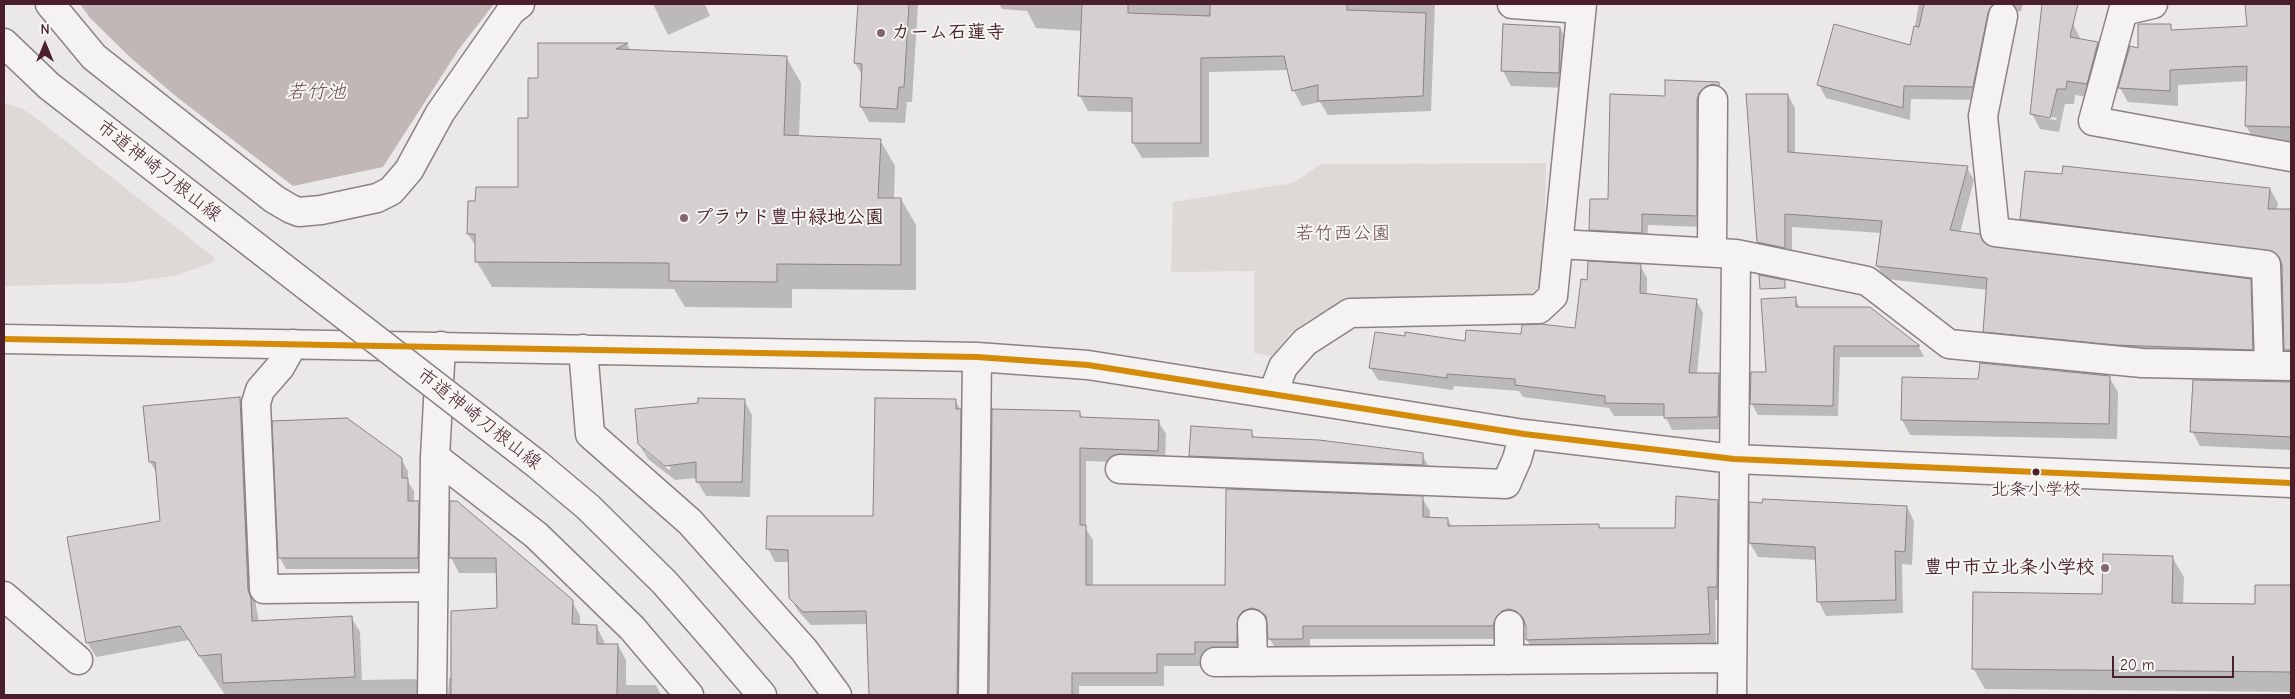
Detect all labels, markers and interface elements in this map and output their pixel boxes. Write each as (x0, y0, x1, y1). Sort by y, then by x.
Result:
north arrow (20, 20, 70, 70)
text: N (40, 21, 50, 38)
place label: カーム石蓮寺 (891, 22, 1005, 44)
marker: カーム石蓮寺 (875, 27, 887, 39)
water label: 若竹池 (286, 80, 346, 104)
street label: 市道神崎刀根山線 (92, 115, 226, 227)
place label: プラウド豊中緑地公園 (694, 207, 884, 229)
marker: プラウド豊中緑地公園 (678, 212, 690, 224)
park label: 若竹西公園 (1296, 223, 1390, 245)
street label: 市道神崎刀根山線 (412, 363, 546, 475)
marker: 北条小学校 (2031, 467, 2041, 477)
place label: 北条小学校 (1991, 479, 2081, 501)
place label: 豊中市立北条小学校 (1924, 557, 2095, 579)
marker: 豊中市立北条小学校 (2099, 562, 2111, 574)
scale bar (2115, 646, 2238, 678)
text: 20 m (2120, 656, 2154, 674)

